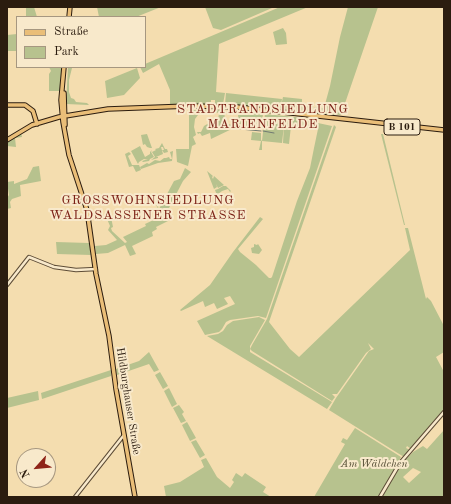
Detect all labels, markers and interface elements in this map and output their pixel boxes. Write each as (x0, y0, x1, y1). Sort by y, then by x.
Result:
legend (16, 16, 146, 68)
text: Straße (54, 26, 88, 38)
text: Park (54, 46, 79, 58)
district label: STADTRANDSIEDLUNG MARIENFELDE (177, 102, 349, 133)
road number: B 101 (384, 119, 420, 135)
district label: GROSSWOHNSIEDLUNG WALDSASSENER STRASSE (49, 193, 247, 224)
street label: Hildburghauser Straße (113, 346, 143, 456)
north arrow (16, 448, 56, 488)
park label: Am Wäldchen (340, 457, 408, 471)
text: N (19, 467, 33, 479)

